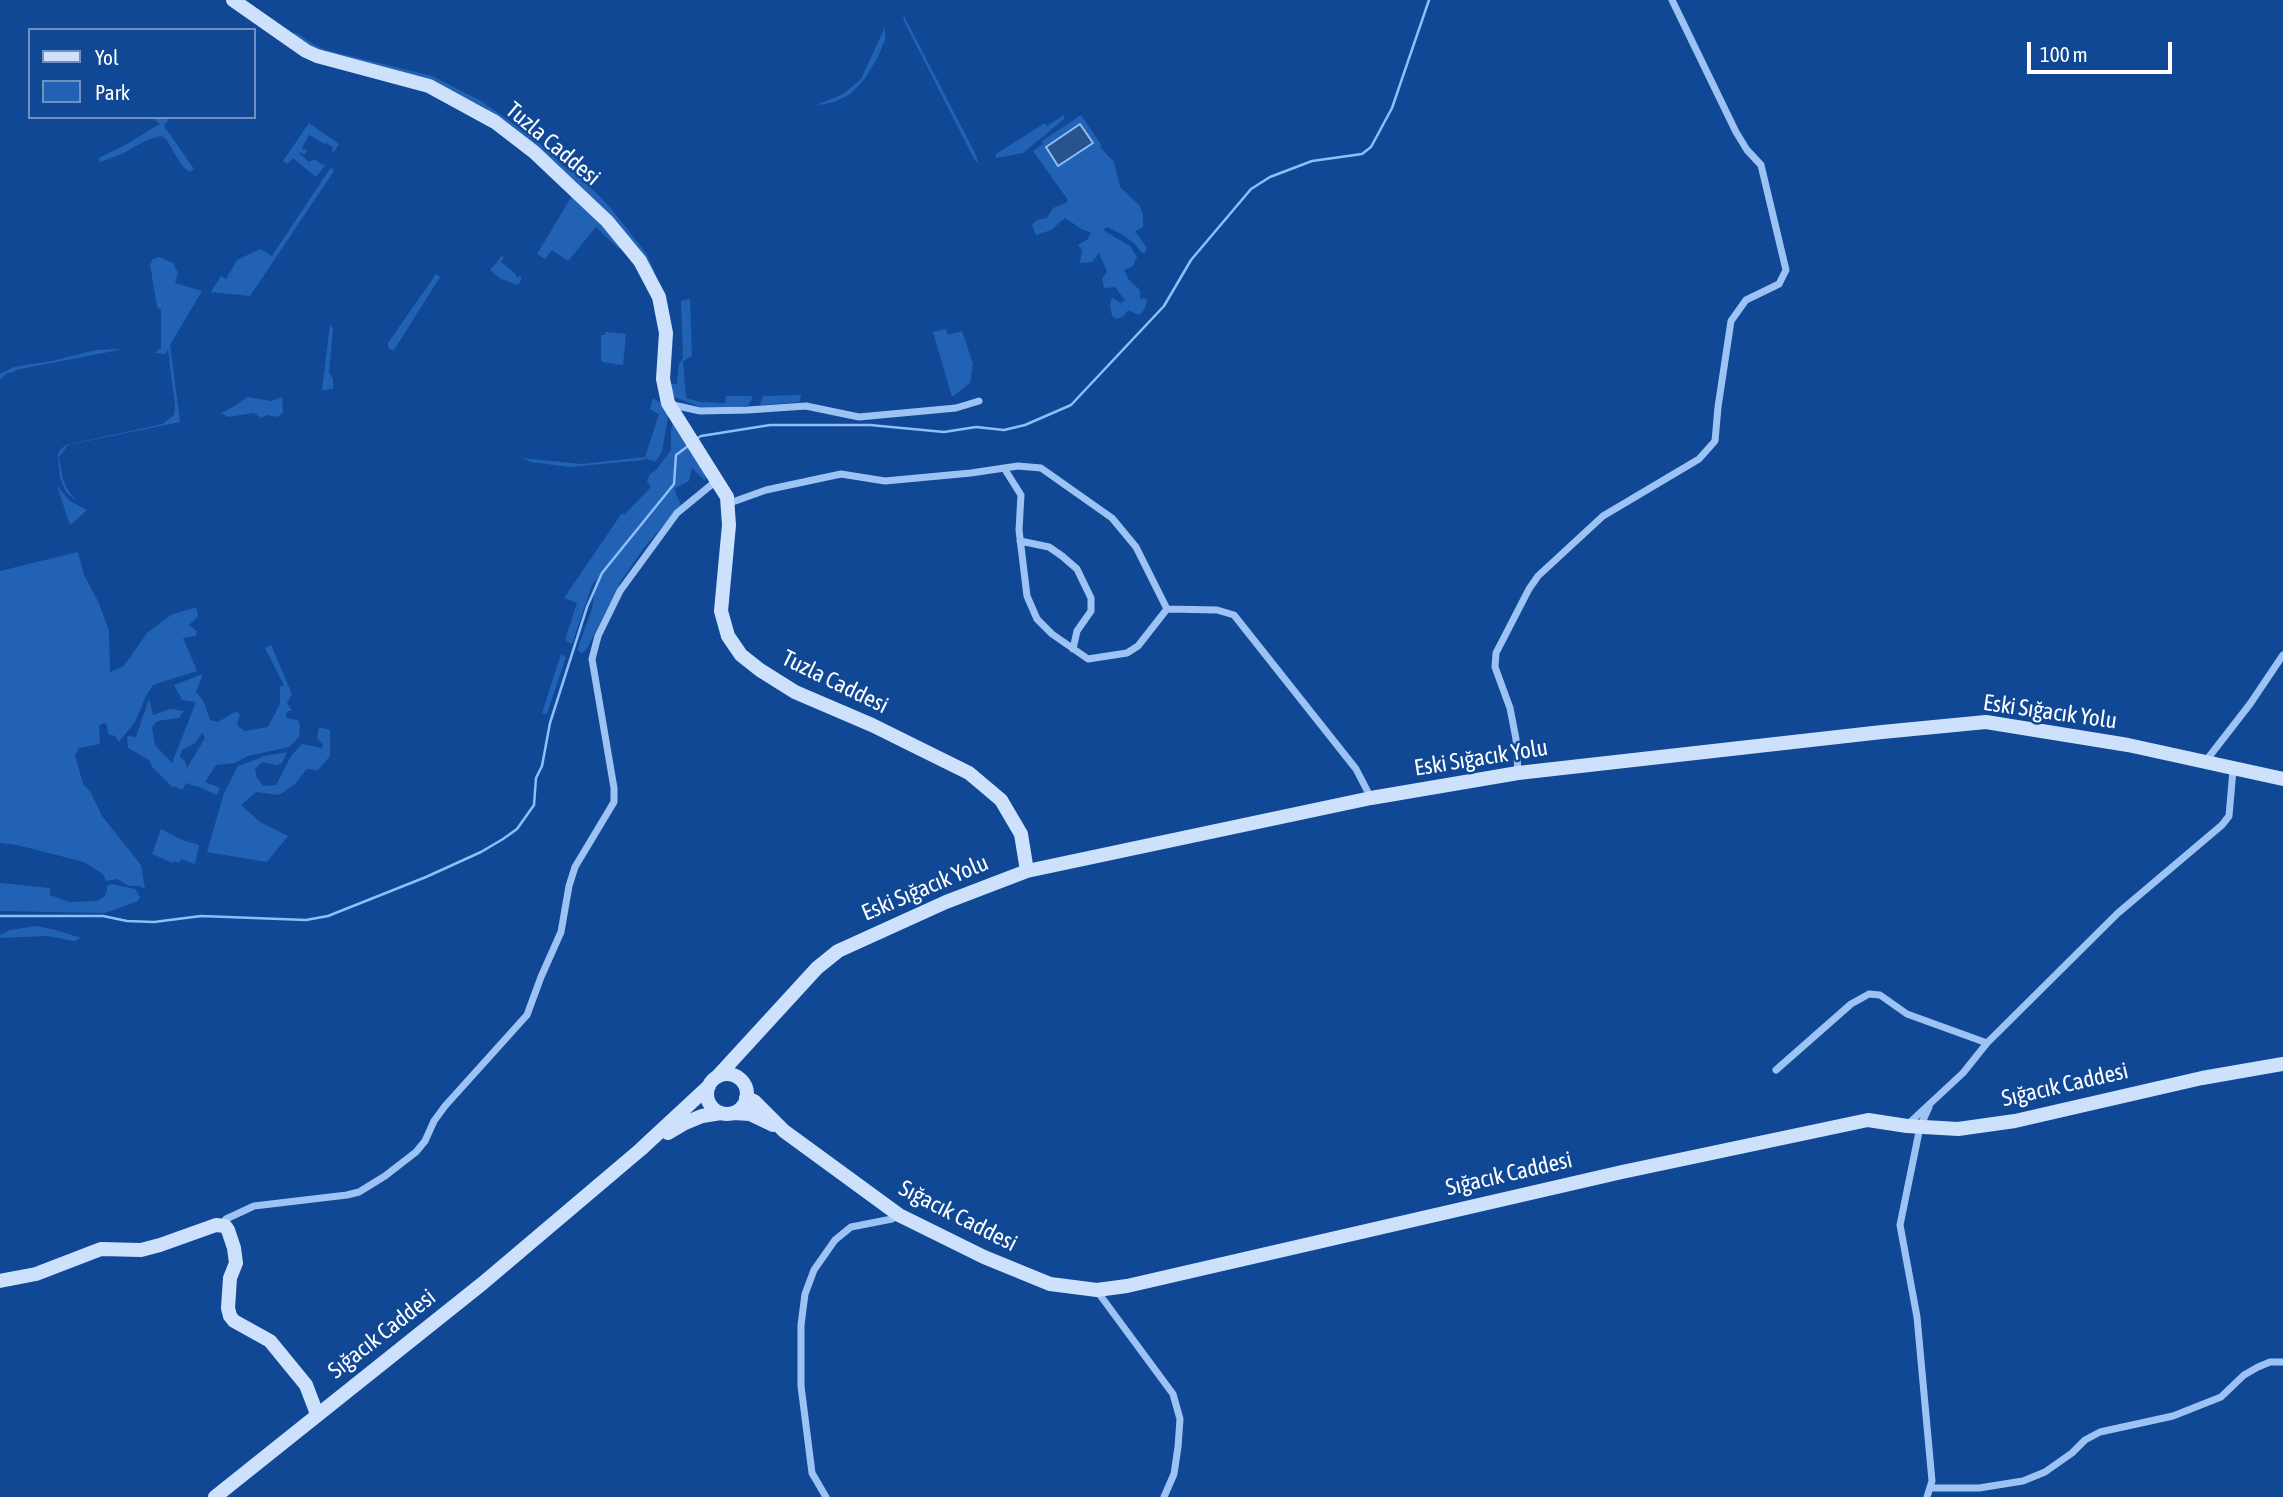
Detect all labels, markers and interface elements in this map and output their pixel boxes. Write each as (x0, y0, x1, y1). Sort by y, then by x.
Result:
legend (28, 28, 256, 119)
scale bar (2031, 28, 2176, 72)
text: 100 m (2040, 42, 2088, 66)
text: Yol (95, 45, 119, 69)
text: Park (95, 80, 130, 104)
street label: Tuzla Caddesi (500, 96, 606, 192)
street label: Tuzla Caddesi (777, 644, 893, 720)
street label: Eski Sığacık Yolu (1981, 689, 2119, 735)
street label: Eski Sığacık Yolu (1412, 734, 1550, 782)
street label: Eski Sığacık Yolu (858, 849, 992, 927)
street label: Sığacık Caddesi (1999, 1057, 2131, 1113)
street label: Sığacık Caddesi (1443, 1146, 1575, 1202)
street label: Sığacık Caddesi (894, 1174, 1022, 1258)
street label: Sığacık Caddesi (323, 1283, 441, 1385)

